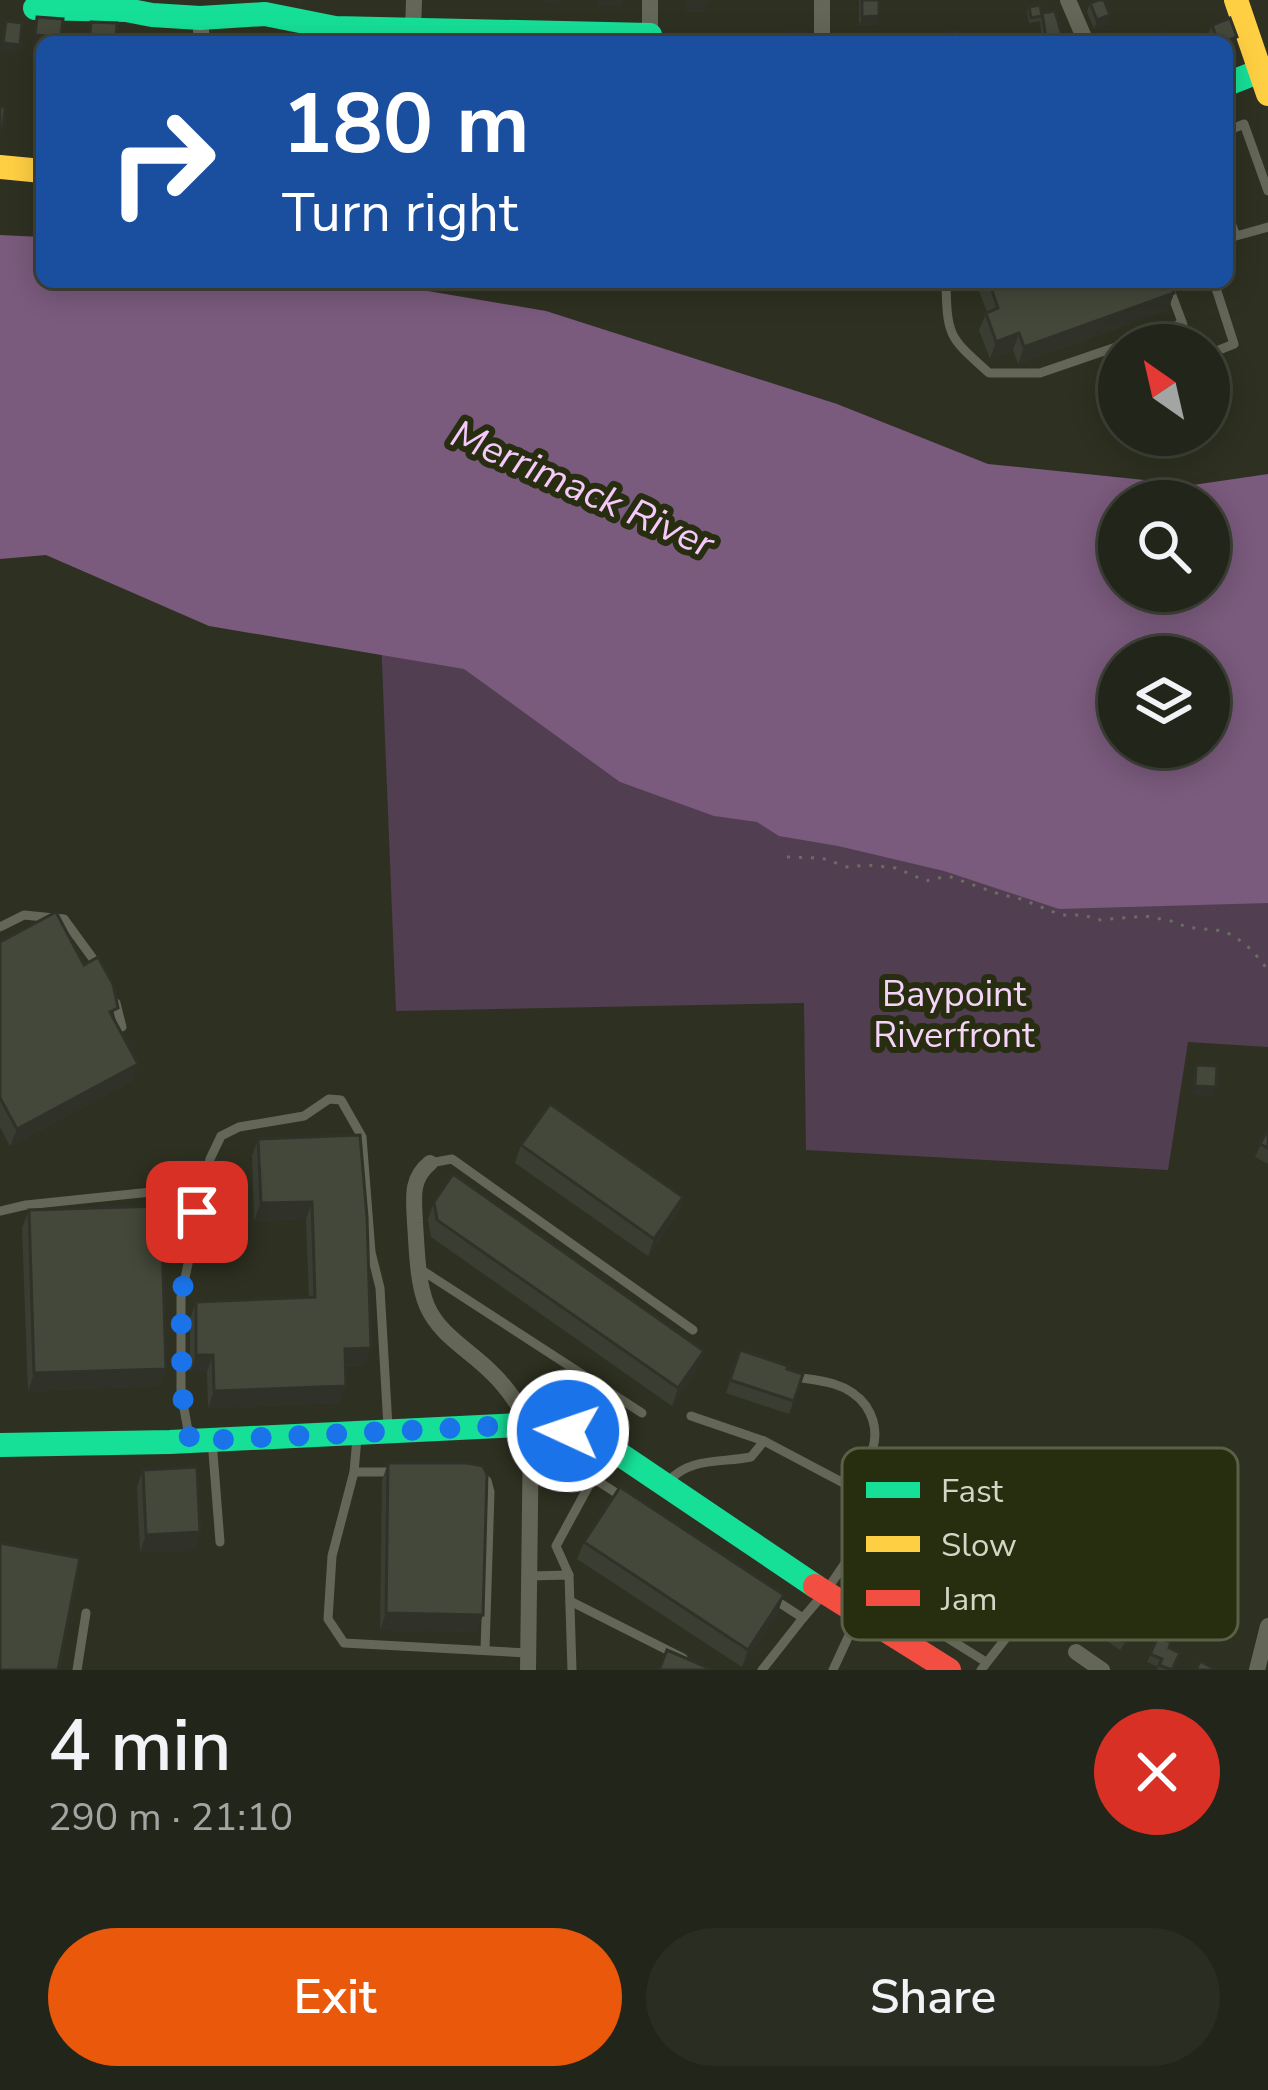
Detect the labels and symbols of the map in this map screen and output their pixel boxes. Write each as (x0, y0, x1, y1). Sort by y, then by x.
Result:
north arrow (1098, 324, 1230, 456)
water label: Merrimack River (443, 408, 723, 571)
park label: Baypoint Riverfront (873, 970, 1035, 1060)
pin (146, 1161, 248, 1263)
position arrow (505, 1368, 631, 1494)
legend (842, 1448, 1238, 1640)
text: Fast (941, 1469, 1004, 1514)
text: Slow (941, 1523, 1017, 1568)
text: Jam (940, 1577, 997, 1622)

